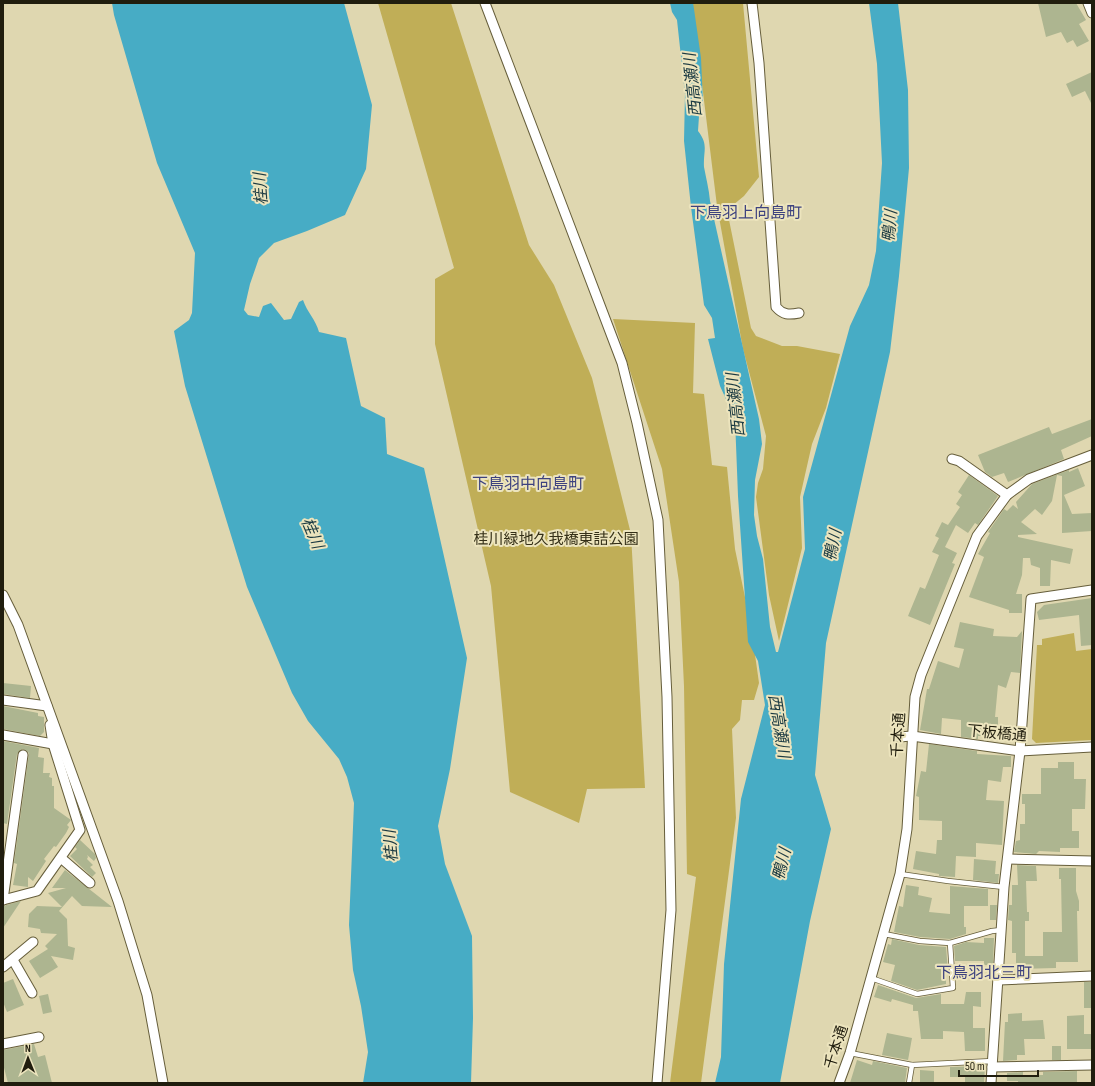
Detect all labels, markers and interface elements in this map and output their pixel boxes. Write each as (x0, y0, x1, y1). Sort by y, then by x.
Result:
water label: 西高瀬川 (680, 50, 706, 118)
water label: 桂川 (251, 170, 272, 206)
district label: 下鳥羽上向島町 (690, 204, 802, 223)
water label: 鴨川 (880, 207, 902, 243)
water label: 西高瀬川 (723, 370, 749, 438)
district label: 下鳥羽中向島町 (472, 475, 584, 494)
water label: 桂川 (297, 515, 327, 554)
water label: 鴨川 (821, 526, 846, 563)
park label: 桂川緑地久我橋東詰公園 (473, 530, 639, 549)
water label: 西高瀬川 (764, 693, 793, 761)
street label: 千本通 (887, 712, 910, 758)
street label: 下板橋通 (966, 721, 1028, 746)
water label: 桂川 (380, 827, 402, 863)
water label: 鴨川 (769, 845, 796, 882)
district label: 下鳥羽北三町 (936, 964, 1032, 983)
street label: 千本通 (820, 1023, 852, 1071)
north arrow (8, 1038, 48, 1078)
text: N (25, 1042, 31, 1055)
scale bar (959, 1052, 1038, 1078)
text: 50 m (965, 1059, 985, 1074)

